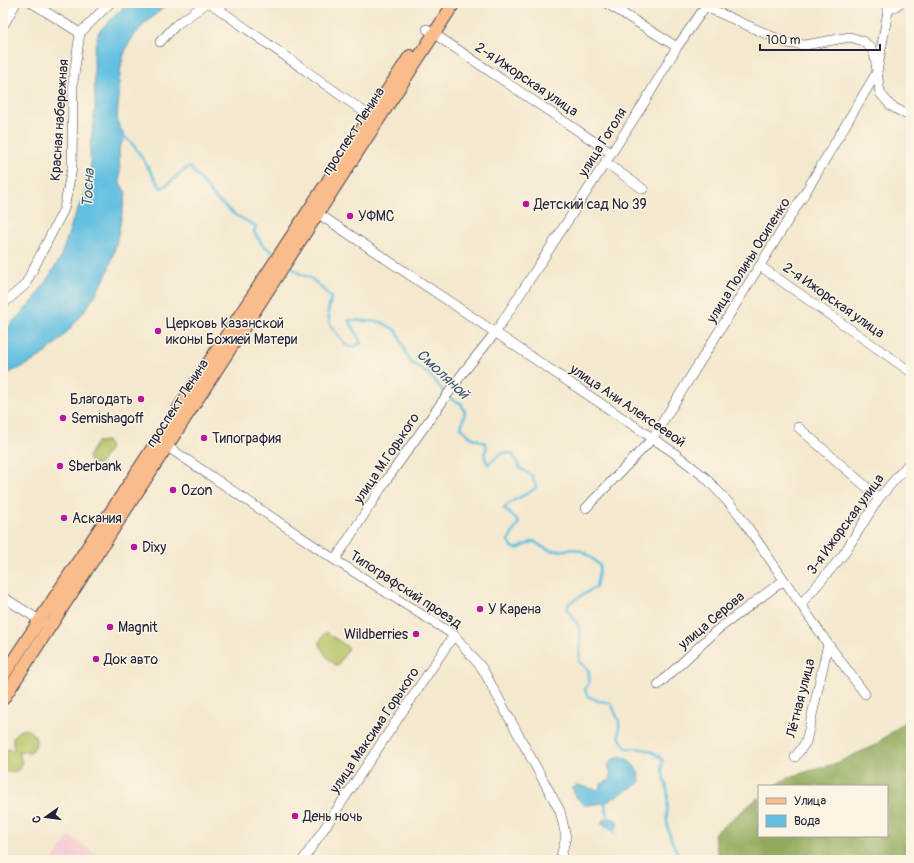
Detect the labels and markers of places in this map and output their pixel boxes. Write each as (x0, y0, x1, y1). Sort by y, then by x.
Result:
place label: Детский сад № 39 (533, 196, 647, 213)
marker: Детский сад № 39 (521, 199, 531, 209)
place label: УФМС (358, 208, 395, 225)
marker: УФМС (345, 211, 355, 221)
place label: Церковь Казанской иконы Божией Матери (166, 315, 297, 348)
marker: Церковь Казанской иконы Божией Матери (153, 326, 163, 336)
place label: Благодать (70, 391, 133, 408)
marker: Благодать (136, 394, 146, 404)
place label: Semishagoff (71, 410, 144, 427)
marker: Semishagoff (58, 413, 68, 423)
place label: Типография (212, 430, 281, 447)
marker: Типография (199, 433, 209, 443)
place label: Sberbank (68, 458, 122, 475)
marker: Sberbank (55, 461, 65, 471)
place label: Ozon (181, 482, 213, 499)
marker: Ozon (168, 485, 178, 495)
place label: Аскания (72, 510, 122, 527)
marker: Аскания (59, 513, 69, 523)
place label: Dixy (142, 539, 166, 556)
marker: Dixy (129, 542, 139, 552)
place label: У Карена (488, 601, 541, 618)
marker: У Карена (475, 604, 485, 614)
place label: Magnit (118, 619, 158, 636)
marker: Magnit (105, 622, 115, 632)
place label: Wildberries (344, 626, 409, 643)
marker: Wildberries (411, 629, 421, 639)
place label: Док авто (103, 651, 159, 668)
marker: Док авто (91, 654, 101, 664)
place label: День ночь (302, 808, 363, 825)
marker: День ночь (290, 811, 300, 821)

